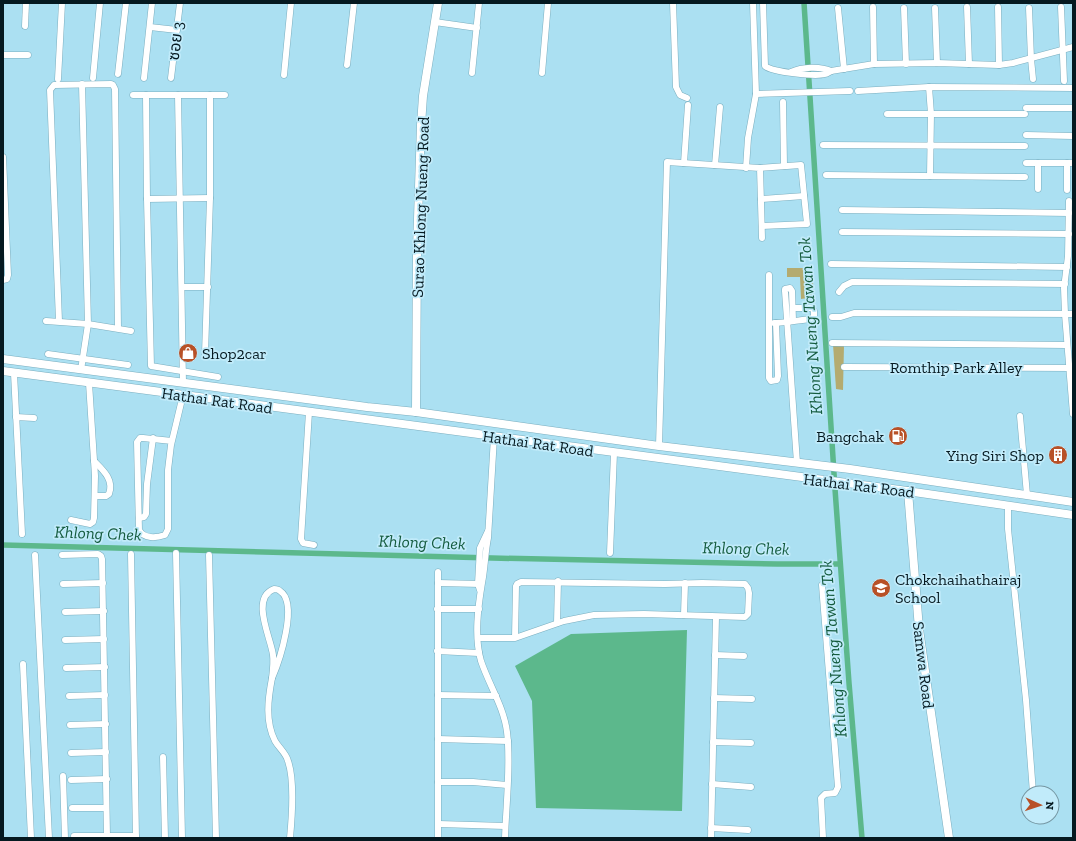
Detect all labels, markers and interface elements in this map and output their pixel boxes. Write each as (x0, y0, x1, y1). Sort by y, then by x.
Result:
street label: ซอย 3 (164, 20, 187, 62)
street label: Surao Khlong Nueng Road (408, 116, 433, 298)
water label: Khlong Nueng Tawan Tok (794, 236, 826, 415)
shop icon: Shop2car (177, 342, 199, 364)
place label: Shop2car (202, 344, 267, 363)
street label: Romthip Park Alley (890, 358, 1023, 377)
street label: Hathai Rat Road (160, 383, 274, 418)
fuel station icon: Bangchak (887, 425, 909, 447)
street label: Hathai Rat Road (481, 426, 595, 461)
place label: Bangchak (816, 427, 885, 446)
building icon: Ying Siri Shop (1047, 444, 1069, 466)
place label: Ying Siri Shop (945, 446, 1044, 465)
street label: Hathai Rat Road (802, 469, 916, 502)
water label: Khlong Chek (54, 521, 142, 545)
water label: Khlong Chek (378, 530, 466, 554)
water label: Khlong Chek (702, 537, 790, 559)
water label: Khlong Nueng Tawan Tok (815, 559, 851, 738)
place label: Chokchaihathairaj School (895, 570, 1021, 607)
school or university icon: Chokchaihathairaj School (870, 577, 892, 599)
street label: Samwa Road (909, 620, 938, 710)
north arrow (1020, 785, 1060, 825)
text: N (1043, 801, 1056, 811)

